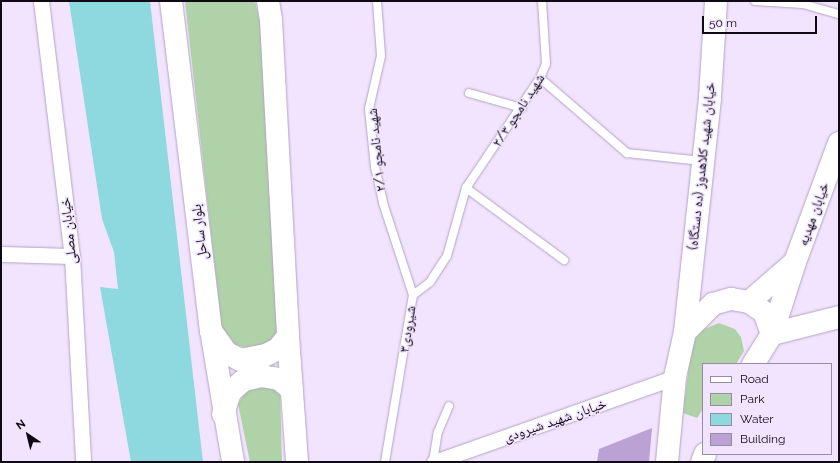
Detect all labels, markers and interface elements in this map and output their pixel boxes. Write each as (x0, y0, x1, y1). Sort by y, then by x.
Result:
scale bar (704, 8, 819, 34)
text: 50 m (709, 16, 737, 30)
street label: شهید نامجو ۲/۳ (488, 70, 548, 150)
street label: خیابان شهید کلاهدوز (ده دستگاه) (684, 81, 718, 251)
street label: شهید نامجو ۲/۱ (363, 107, 389, 193)
street label: خیابان مهدیه (794, 180, 832, 248)
street label: خیابان مصلی (56, 197, 80, 265)
street label: بلوار ساحل (187, 203, 211, 261)
street label: شیرودی۳ (395, 304, 419, 354)
legend (702, 363, 832, 455)
text: Road (740, 372, 769, 386)
text: Park (740, 392, 765, 406)
street label: خیابان شهید شیرودی (502, 395, 608, 445)
text: Water (740, 412, 774, 426)
north arrow (8, 415, 48, 455)
text: N (14, 417, 28, 432)
text: Building (740, 432, 786, 446)

